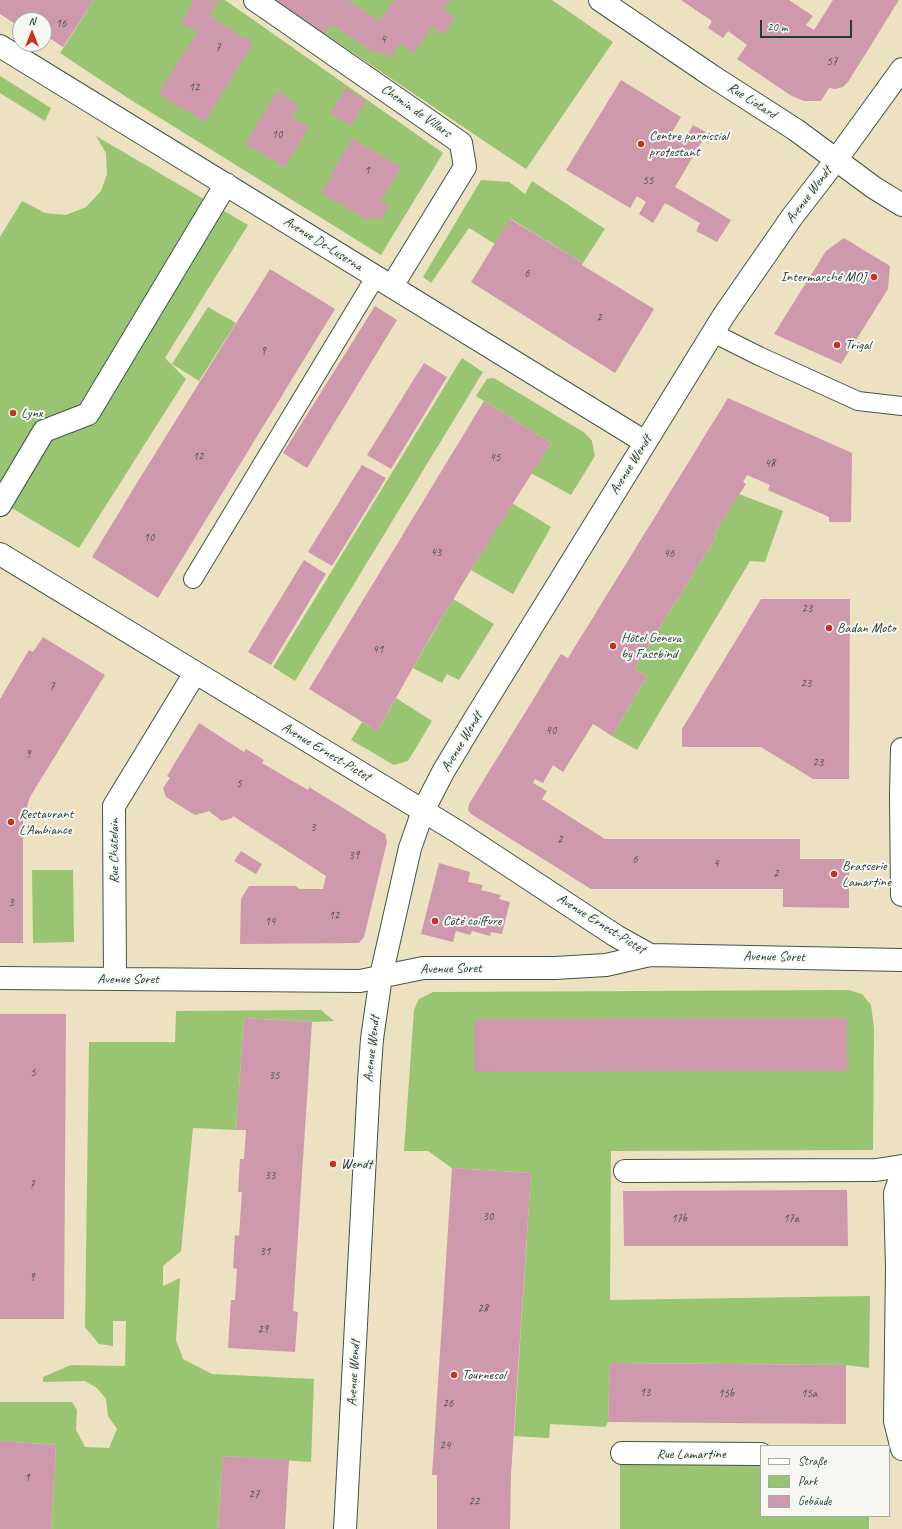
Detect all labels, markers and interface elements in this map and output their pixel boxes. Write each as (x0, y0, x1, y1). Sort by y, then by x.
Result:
north arrow (12, 12, 52, 52)
scale bar (762, 12, 854, 38)
text: N (29, 14, 35, 28)
house number: 16 (56, 17, 66, 31)
text: 20 m (767, 19, 787, 35)
house number: 4 (380, 33, 386, 47)
house number: 7 (215, 41, 221, 55)
house number: 57 (827, 55, 837, 69)
street label: Rue Liotard (724, 79, 780, 123)
house number: 12 (189, 81, 199, 95)
street label: Chemin de Villars (378, 81, 454, 141)
house number: 10 (272, 128, 282, 142)
place label: Centre paroissial protestant (649, 128, 728, 160)
marker: Centre paroissial protestant (636, 139, 646, 149)
street label: Avenue Wendt (782, 163, 836, 227)
house number: 1 (364, 164, 370, 178)
house number: 55 (643, 174, 653, 188)
street label: Avenue De-Luserna (280, 213, 366, 275)
house number: 6 (524, 267, 530, 281)
place label: Intermarché MOJ (781, 269, 866, 285)
marker: Intermarché MOJ (869, 272, 879, 282)
house number: 2 (596, 311, 602, 325)
place label: Trigal (845, 337, 871, 353)
marker: Trigal (832, 340, 842, 350)
house number: 9 (260, 345, 266, 359)
place label: Lynx (21, 405, 43, 421)
marker: Lynx (8, 408, 18, 418)
street label: Avenue Wendt (606, 432, 656, 498)
house number: 12 (193, 450, 203, 464)
house number: 45 (490, 451, 500, 465)
house number: 48 (765, 457, 775, 471)
house number: 10 (144, 531, 154, 545)
house number: 43 (431, 546, 441, 560)
house number: 46 (664, 547, 674, 561)
house number: 23 (802, 602, 812, 616)
place label: Badan Moto (837, 620, 896, 636)
marker: Badan Moto (824, 623, 834, 633)
place label: Hôtel Geneva by Fassbind (621, 630, 681, 662)
marker: Hôtel Geneva by Fassbind (608, 641, 618, 651)
house number: 41 (373, 643, 383, 657)
house number: 23 (801, 677, 811, 691)
house number: 7 (49, 680, 55, 694)
street label: Avenue Wendt (438, 709, 486, 775)
street label: Avenue Ernest-Pictet (278, 719, 374, 785)
house number: 40 (546, 724, 556, 738)
house number: 9 (25, 748, 31, 762)
house number: 23 (813, 756, 823, 770)
house number: 5 (236, 777, 242, 791)
place label: Restaurant L'Ambiance (19, 806, 73, 838)
marker: Restaurant L'Ambiance (6, 817, 16, 827)
street label: Rue Châtelain (106, 818, 122, 884)
house number: 3 (310, 821, 316, 835)
house number: 2 (557, 833, 563, 847)
house number: 39 (349, 849, 359, 863)
house number: 6 (632, 853, 638, 867)
house number: 4 (713, 857, 719, 871)
place label: Brasserie Lamartine (842, 858, 891, 890)
house number: 2 (773, 867, 779, 881)
marker: Brasserie Lamartine (829, 869, 839, 879)
street label: Avenue Ernest-Pictet (554, 890, 648, 958)
house number: 3 (8, 896, 14, 910)
house number: 12 (329, 909, 339, 923)
place label: Côté coiffure (443, 913, 501, 929)
house number: 14 (265, 915, 275, 929)
marker: Côté coiffure (430, 916, 440, 926)
street label: Avenue Soret (743, 948, 805, 966)
street label: Avenue Soret (420, 960, 482, 978)
street label: Avenue Soret (97, 971, 159, 987)
street label: Avenue Wendt (360, 1015, 384, 1083)
house number: 5 (30, 1066, 36, 1080)
house number: 35 (269, 1069, 279, 1083)
place label: Wendt (341, 1156, 372, 1172)
marker: Wendt (328, 1159, 338, 1169)
house number: 33 (265, 1169, 275, 1183)
house number: 7 (29, 1178, 35, 1192)
house number: 30 (483, 1210, 493, 1224)
house number: 17b (671, 1212, 687, 1226)
house number: 17a (783, 1212, 799, 1226)
house number: 31 (260, 1245, 270, 1259)
house number: 9 (29, 1271, 35, 1285)
house number: 28 (478, 1302, 488, 1316)
house number: 29 (258, 1323, 268, 1337)
street label: Avenue Wendt (344, 1339, 364, 1407)
place label: Tournesol (462, 1367, 505, 1383)
marker: Tournesol (449, 1370, 459, 1380)
house number: 13 (640, 1386, 650, 1400)
house number: 15b (718, 1387, 734, 1401)
house number: 15a (801, 1387, 817, 1401)
house number: 26 (443, 1397, 453, 1411)
house number: 24 (440, 1439, 450, 1453)
legend (760, 1445, 890, 1517)
street label: Rue Lamartine (657, 1446, 725, 1462)
text: Straße (798, 1453, 826, 1469)
house number: 1 (24, 1471, 30, 1485)
text: Park (798, 1473, 817, 1489)
house number: 27 (249, 1488, 259, 1502)
text: Gebäude (798, 1493, 831, 1509)
house number: 22 (469, 1495, 479, 1509)

